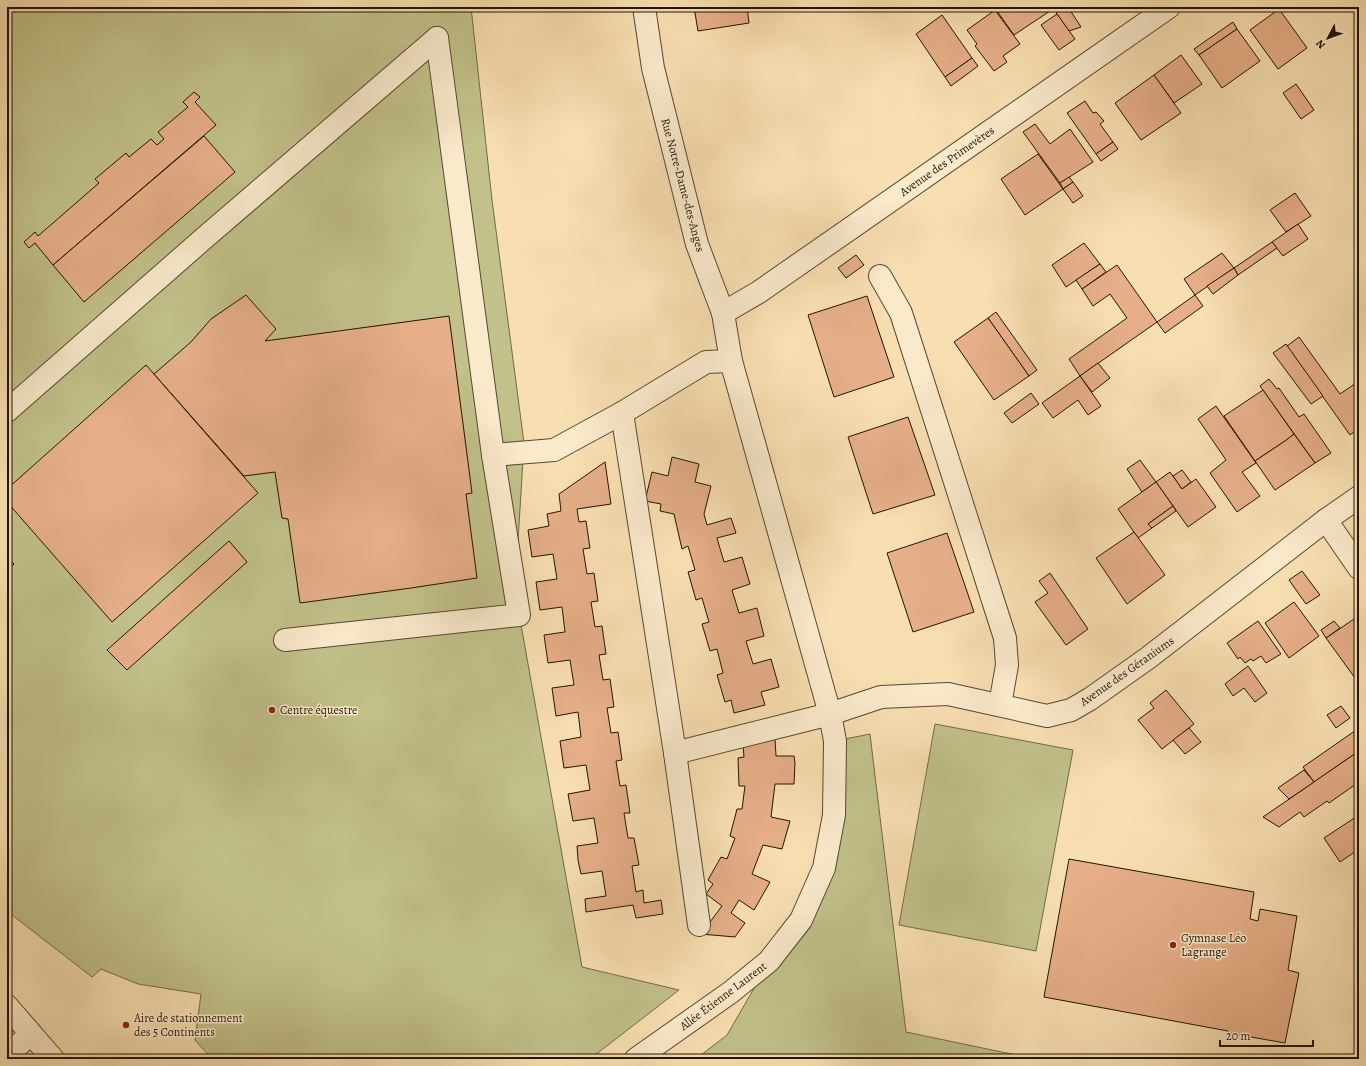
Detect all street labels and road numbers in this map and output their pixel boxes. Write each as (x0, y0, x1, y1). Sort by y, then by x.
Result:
street label: Rue Notre-Dame-des-Anges (657, 116, 709, 254)
street label: Avenue des Primevères (896, 122, 998, 200)
street label: Avenue des Géraniums (1076, 632, 1177, 710)
street label: Allée Étienne Laurent (675, 958, 770, 1035)

